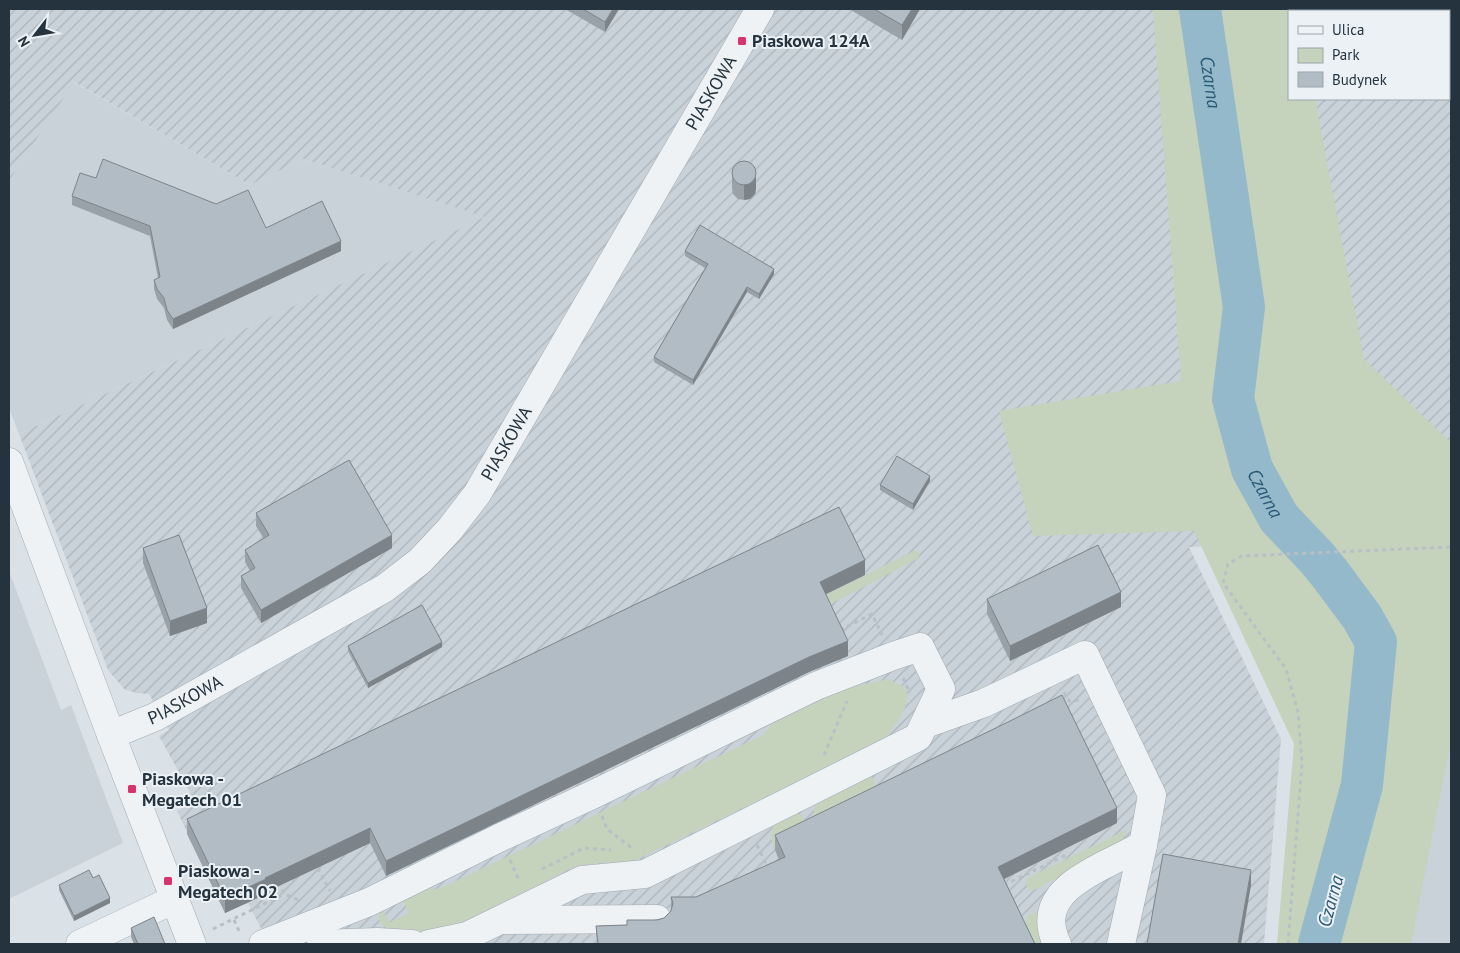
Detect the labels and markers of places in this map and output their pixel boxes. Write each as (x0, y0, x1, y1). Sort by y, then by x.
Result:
place label: Piaskowa 124A (752, 29, 870, 52)
marker: Piaskowa 124A (736, 35, 748, 47)
place label: Piaskowa - Megatech 01 (142, 767, 242, 811)
marker: Piaskowa - Megatech 01 (126, 783, 138, 795)
place label: Piaskowa - Megatech 02 (178, 859, 278, 903)
marker: Piaskowa - Megatech 02 (162, 875, 174, 887)

